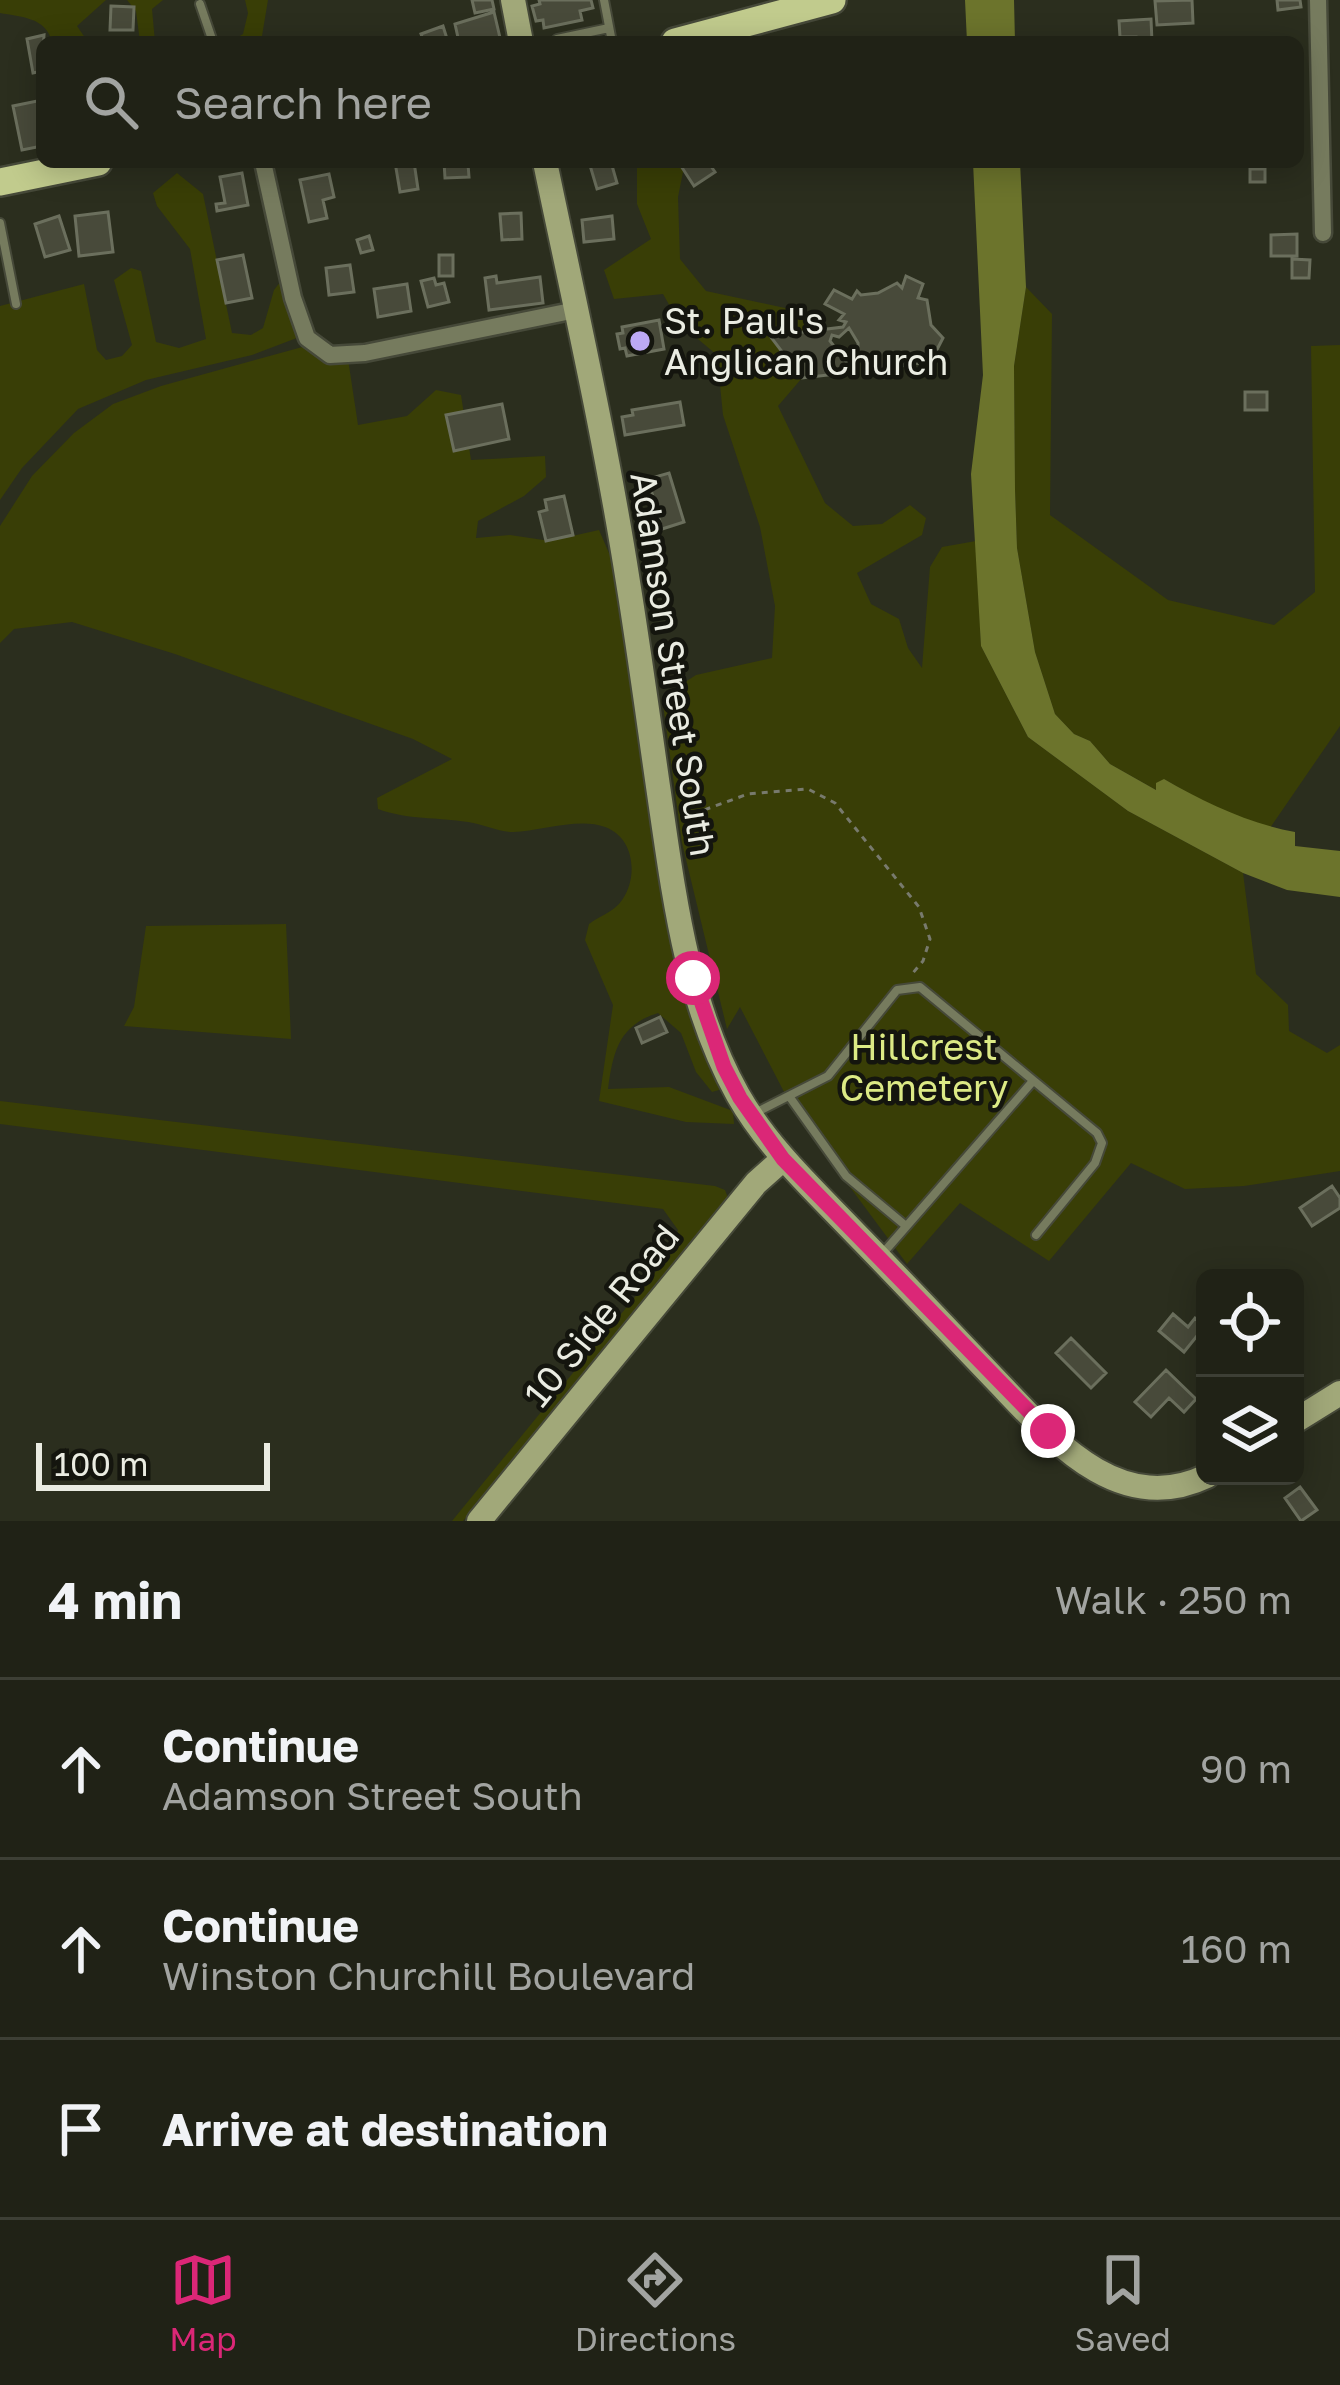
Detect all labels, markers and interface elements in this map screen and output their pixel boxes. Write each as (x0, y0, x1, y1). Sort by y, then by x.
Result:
search box (36, 36, 1304, 168)
icon: search (78, 69, 144, 135)
text: Search here (174, 75, 432, 129)
place label: St. Paul's Anglican Church (664, 299, 949, 383)
marker: St. Paul's Anglican Church (627, 328, 653, 354)
street label: Adamson Street South (622, 469, 726, 859)
route start (666, 951, 720, 1005)
park label: Hillcrest Cemetery (840, 1025, 1008, 1109)
street label: 10 Side Road (515, 1215, 687, 1415)
map controls (1196, 1269, 1304, 1485)
button: locate (1196, 1269, 1304, 1377)
button: layers (1196, 1377, 1304, 1485)
route end (1021, 1404, 1075, 1458)
scale bar (36, 1437, 270, 1490)
text: 100 m (54, 1444, 148, 1483)
text: 4 min (48, 1569, 182, 1630)
text: Walk · 250 m (1055, 1576, 1292, 1623)
text: Continue (162, 1718, 359, 1772)
icon: ahead (48, 1736, 114, 1802)
text: 90 m (1200, 1745, 1292, 1792)
text: Adamson Street South (162, 1772, 583, 1819)
text: Continue (162, 1898, 359, 1952)
icon: ahead (48, 1916, 114, 1982)
text: 160 m (1181, 1925, 1292, 1972)
text: Winston Churchill Boulevard (162, 1952, 695, 1999)
icon: arrive (48, 2096, 114, 2162)
text: Arrive at destination (162, 2102, 608, 2156)
tab: Map (169, 2247, 237, 2358)
tab: Directions (575, 2247, 736, 2358)
tab: Saved (1074, 2247, 1171, 2358)

